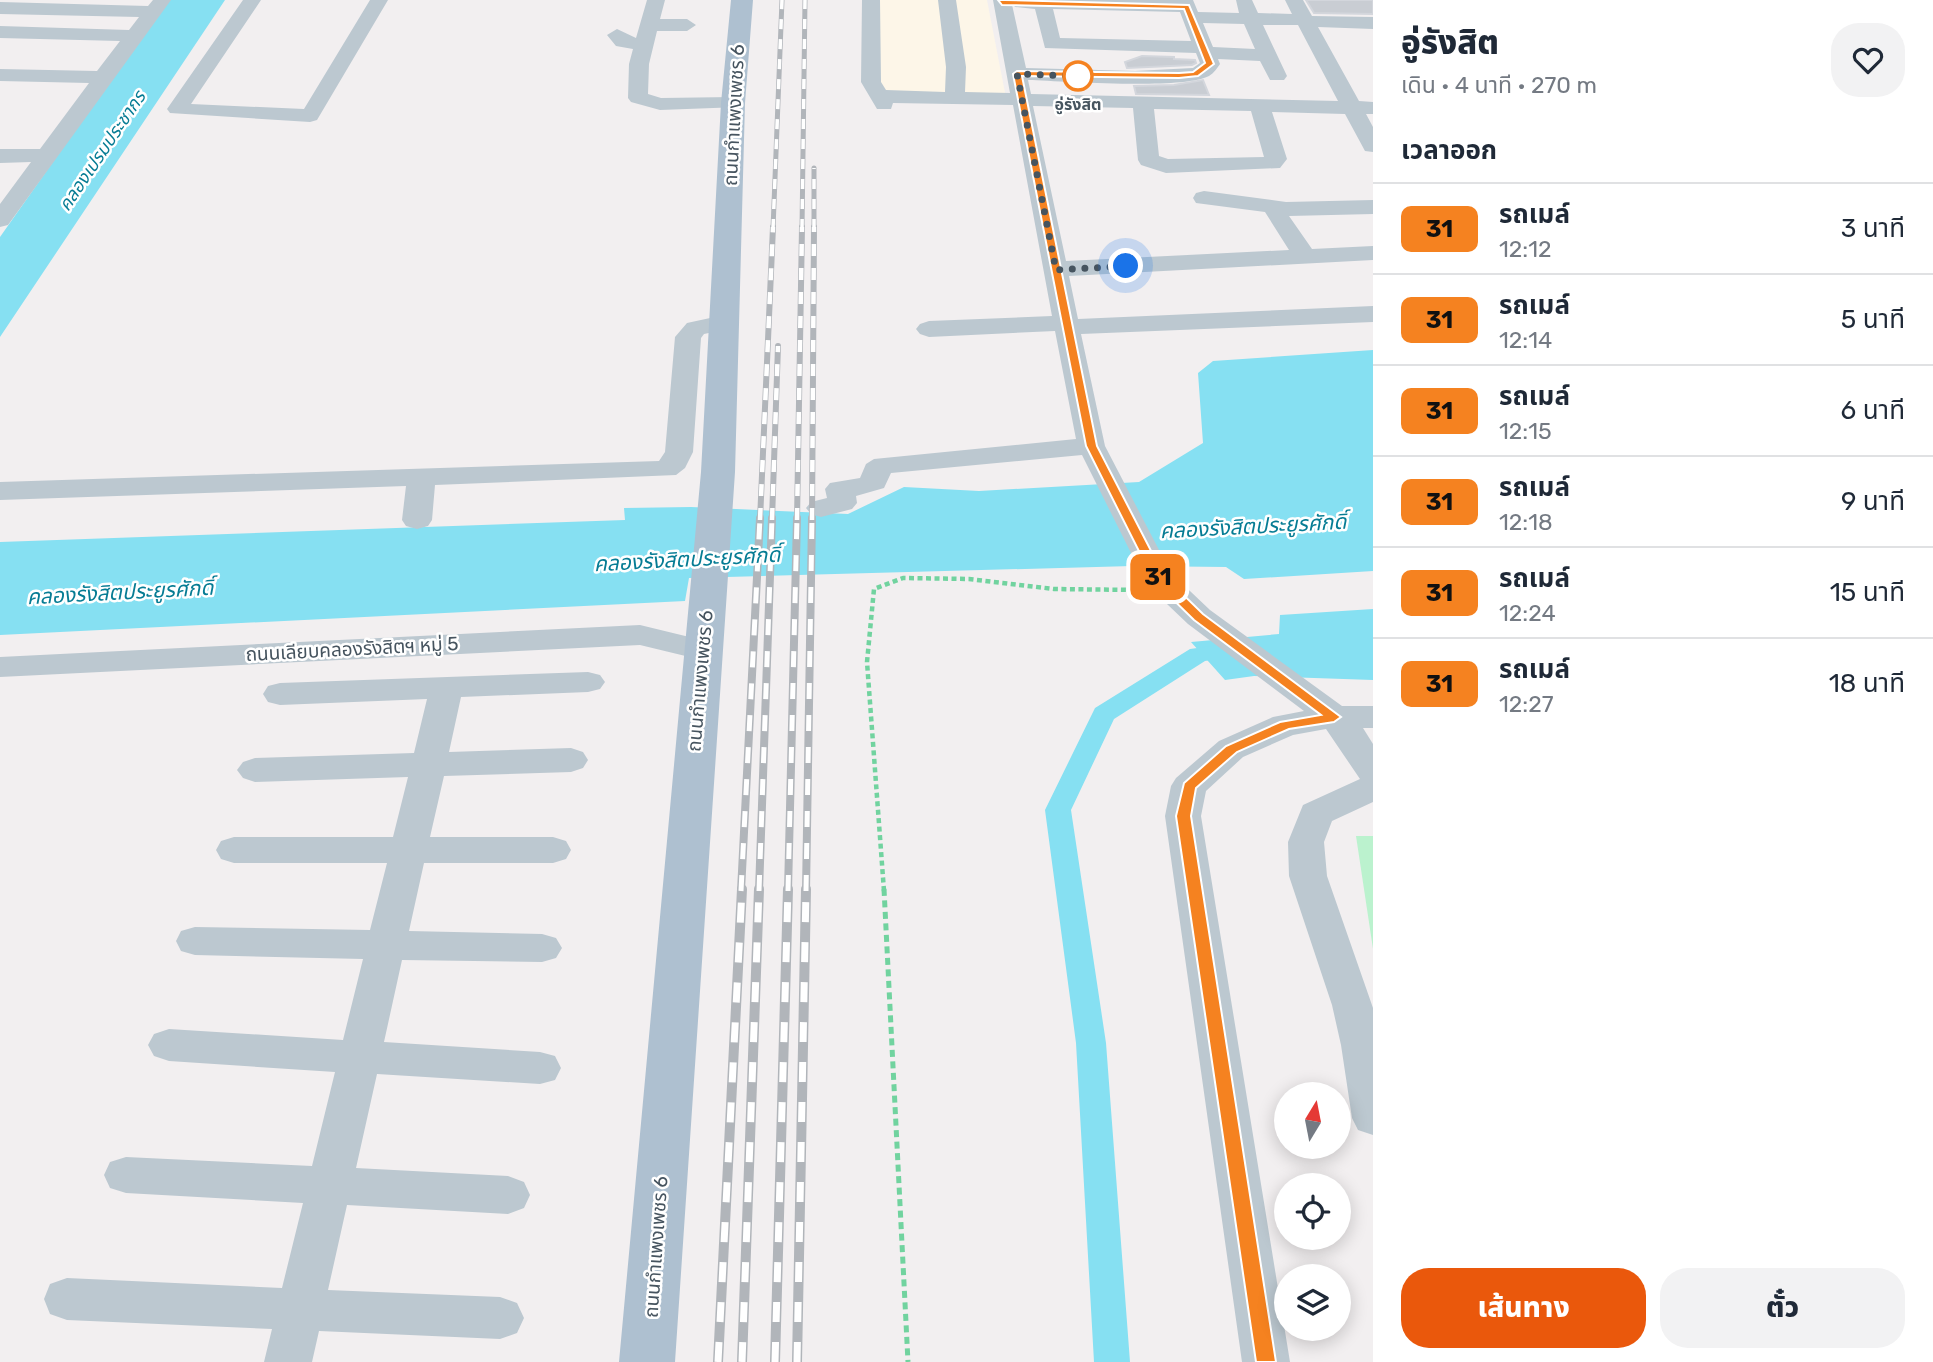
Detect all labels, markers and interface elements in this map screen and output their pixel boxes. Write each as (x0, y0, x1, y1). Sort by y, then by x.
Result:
text: อู่รังสิต (1401, 23, 1499, 62)
button: heart (1831, 23, 1905, 97)
street label: ถนนกำแพงเพชร 6 (719, 44, 749, 186)
marker: อู่รังสิต (1063, 61, 1093, 91)
text: เดิน · 4 นาที · 270 m (1401, 71, 1597, 99)
water label: คลองเปรมประชากร (54, 86, 151, 215)
place label: อู่รังสิต (1054, 95, 1102, 115)
text: เวลาออก (1401, 135, 1497, 166)
text: รถเมล์ (1499, 199, 1570, 230)
text: 3 นาที (1841, 213, 1905, 244)
text: 31 (1426, 215, 1453, 243)
text: 12:12 (1499, 235, 1552, 263)
your location (1108, 248, 1143, 283)
text: รถเมล์ (1499, 290, 1570, 321)
text: 5 นาที (1841, 304, 1905, 335)
text: 31 (1426, 306, 1453, 334)
text: 12:14 (1499, 326, 1552, 354)
text: รถเมล์ (1499, 381, 1570, 412)
text: 6 นาที (1841, 395, 1905, 426)
text: 31 (1426, 397, 1453, 425)
text: 12:15 (1499, 417, 1552, 445)
text: รถเมล์ (1499, 472, 1570, 503)
text: 9 นาที (1841, 486, 1905, 517)
text: 31 (1426, 488, 1453, 516)
water label: คลองรังสิตประยูรศักดิ์ (1159, 508, 1352, 544)
text: 12:18 (1499, 508, 1553, 536)
water label: คลองรังสิตประยูรศักดิ์ (593, 541, 786, 577)
line badge: 31 (1126, 554, 1190, 600)
text: 31 (1144, 563, 1172, 591)
text: รถเมล์ (1499, 563, 1570, 594)
water label: คลองรังสิตประยูรศักดิ์ (26, 574, 219, 610)
text: 15 นาที (1830, 577, 1905, 608)
text: 31 (1426, 579, 1453, 607)
text: 12:24 (1499, 599, 1556, 627)
street label: ถนนกำแพงเพชร 6 (682, 609, 718, 753)
street label: ถนนเลียบคลองรังสิตฯ หมู่ 5 (245, 632, 459, 667)
text: รถเมล์ (1499, 654, 1570, 685)
text: 18 นาที (1829, 668, 1905, 699)
text: 31 (1426, 670, 1453, 698)
text: 12:27 (1499, 690, 1554, 718)
north arrow (1274, 1082, 1351, 1158)
map controls (1274, 1082, 1351, 1341)
button: locate (1274, 1173, 1351, 1250)
street label: ถนนกำแพงเพชร 6 (640, 1175, 672, 1319)
button: layers (1274, 1264, 1351, 1341)
button: เส้นทาง (1401, 1268, 1646, 1348)
button: ตั๋ว (1660, 1268, 1905, 1348)

